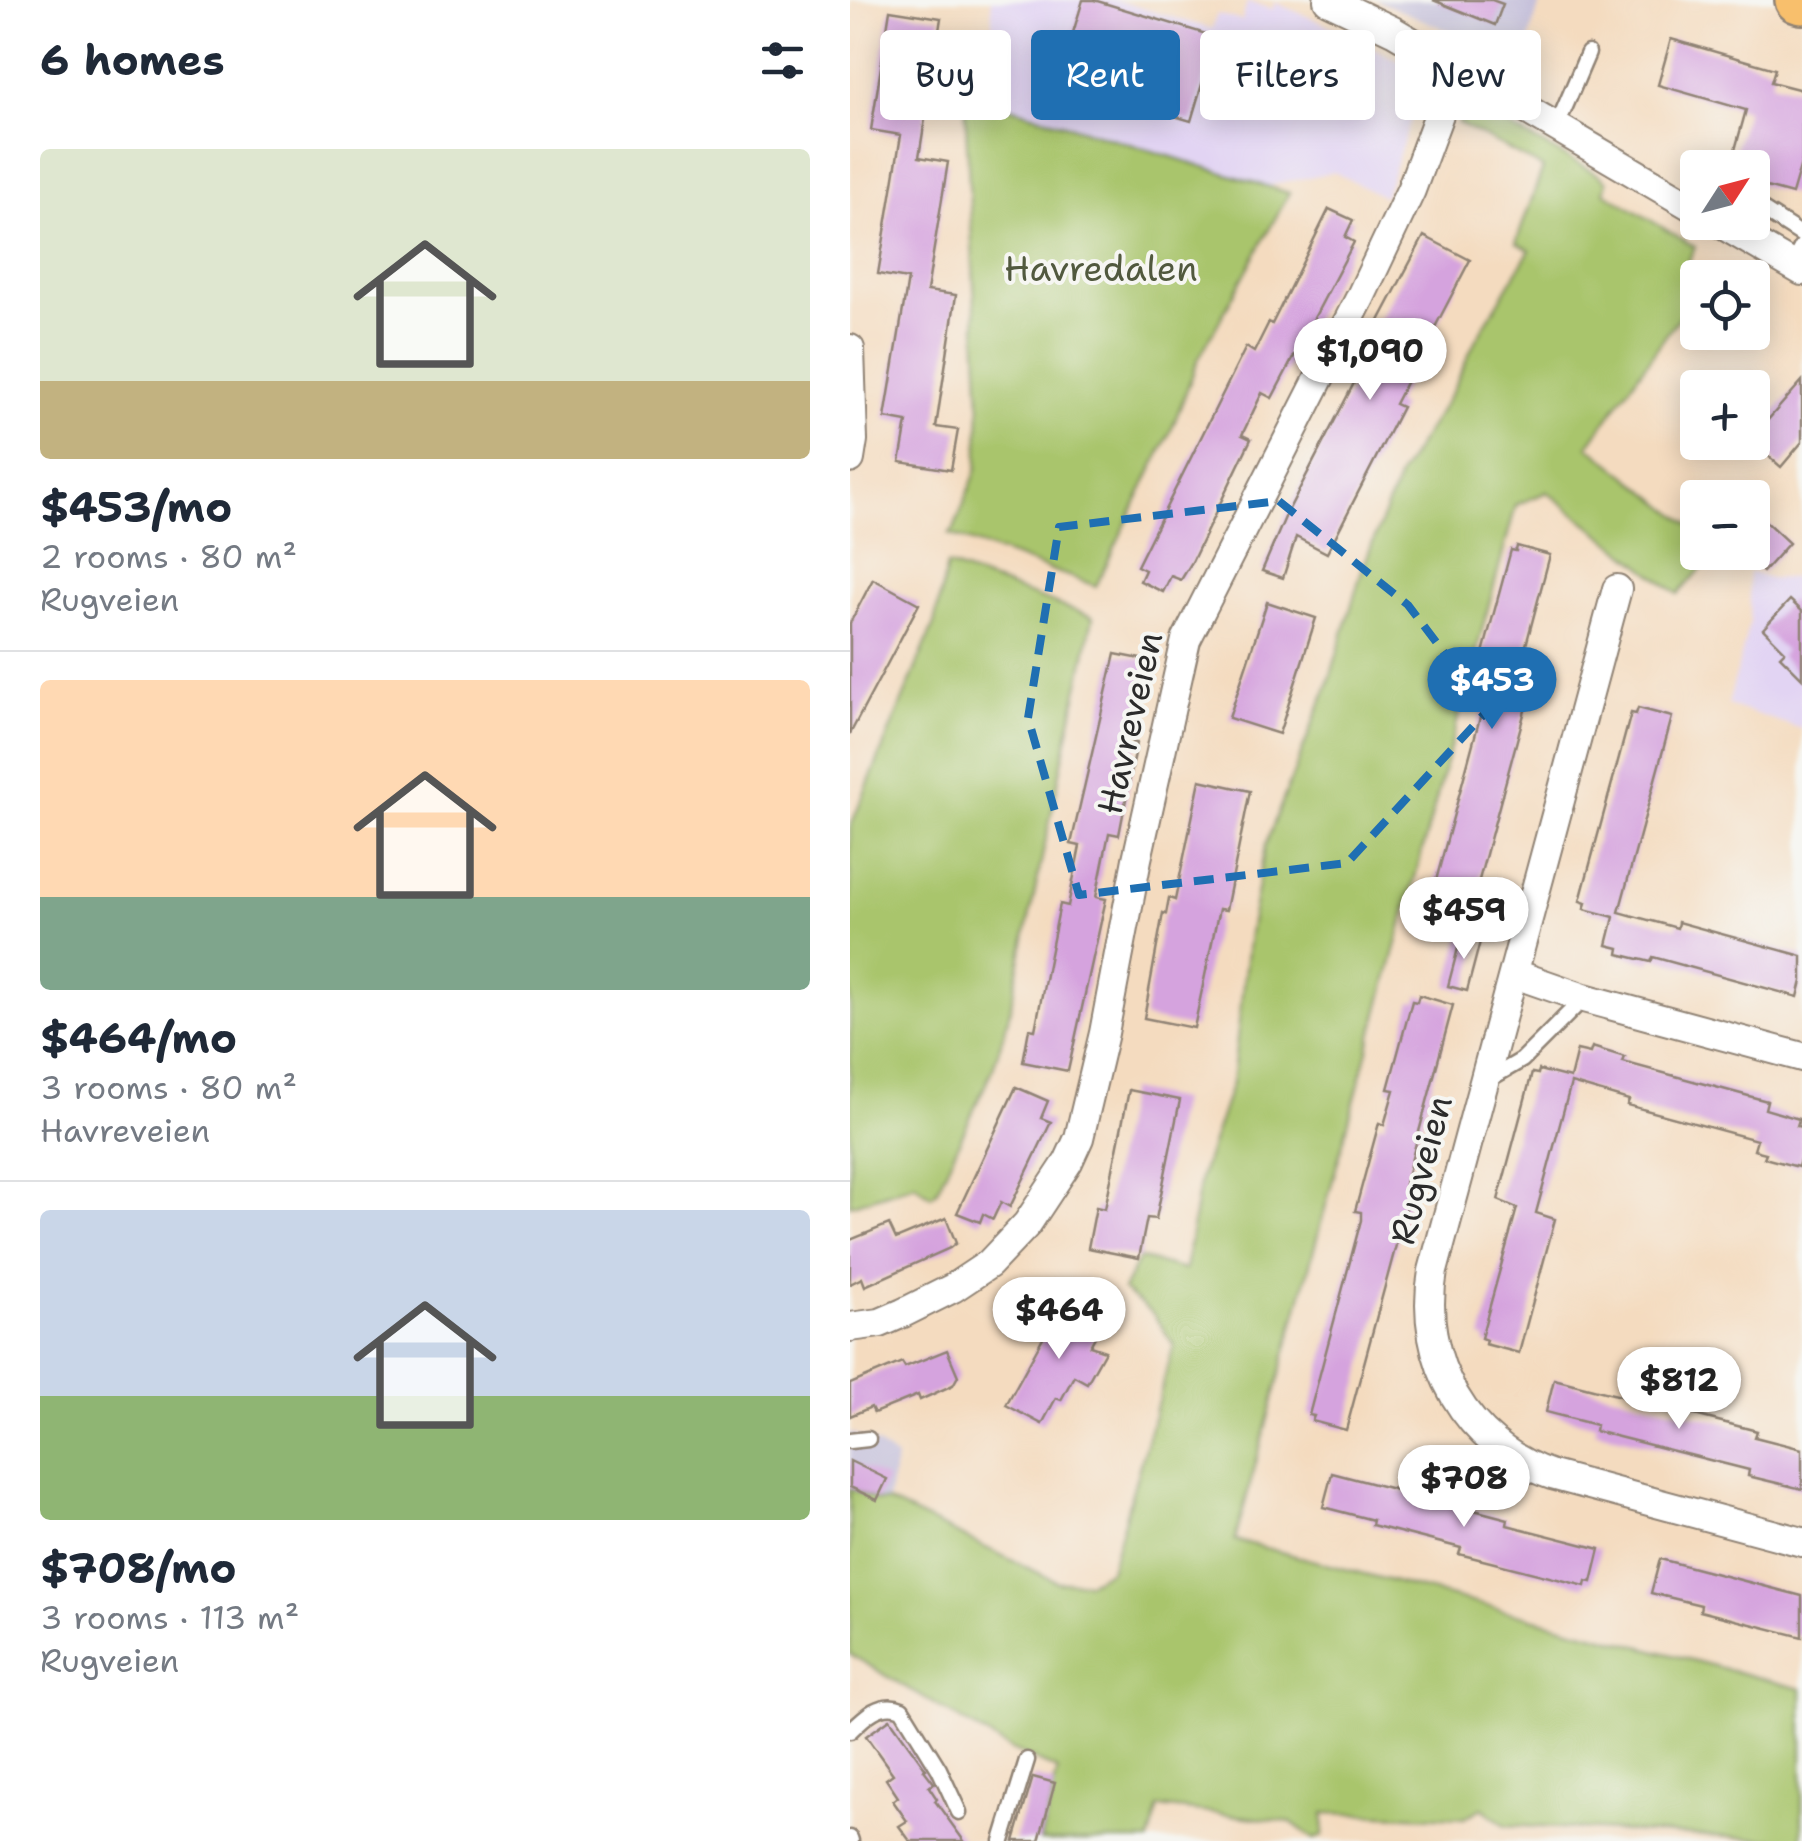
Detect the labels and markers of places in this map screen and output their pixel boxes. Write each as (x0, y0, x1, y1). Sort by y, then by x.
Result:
pin: $1,090 (1289, 318, 1451, 403)
pin: $453 (1433, 647, 1551, 732)
pin: $459 (1405, 877, 1523, 962)
pin: $464 (1000, 1277, 1118, 1362)
pin: $812 (1620, 1347, 1738, 1432)
pin: $708 (1405, 1445, 1523, 1530)

